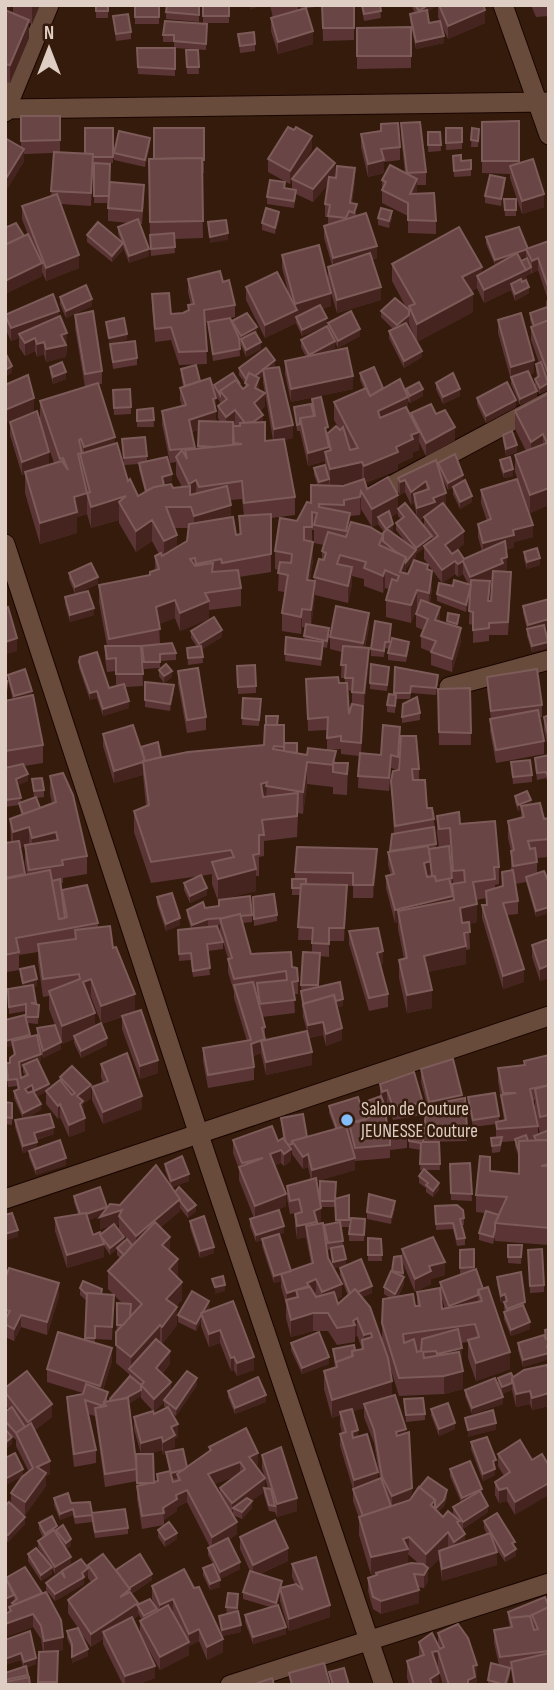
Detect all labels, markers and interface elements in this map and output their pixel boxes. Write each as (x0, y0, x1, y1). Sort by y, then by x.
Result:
north arrow (14, 14, 84, 84)
text: N (44, 22, 54, 45)
place label: Salon de Couture JEUNESSE Couture (360, 1098, 478, 1143)
marker: Salon de Couture JEUNESSE Couture (339, 1112, 355, 1128)

